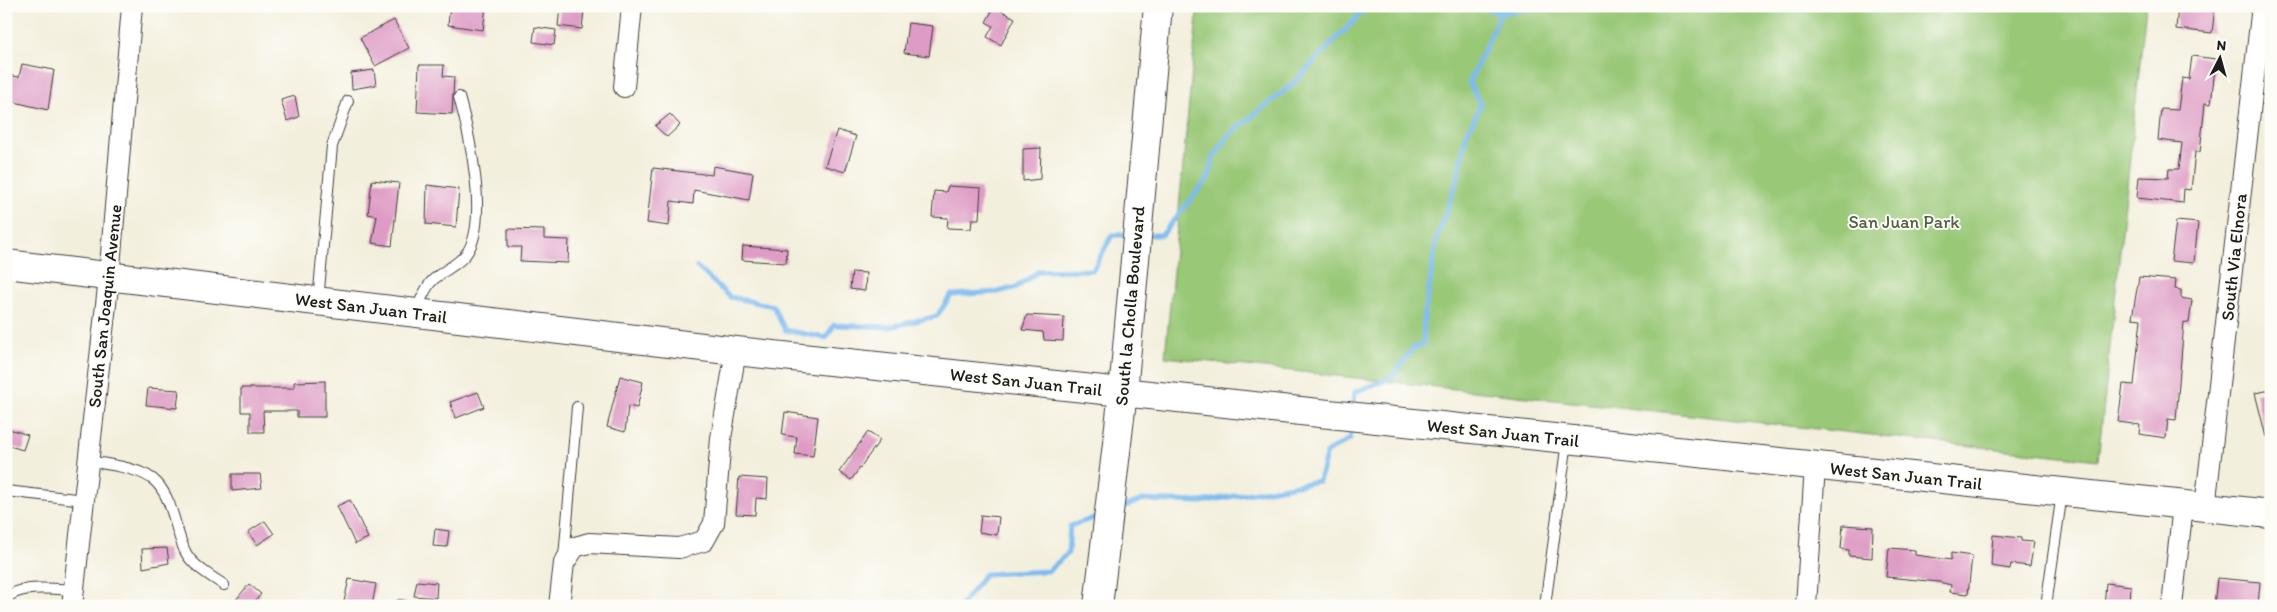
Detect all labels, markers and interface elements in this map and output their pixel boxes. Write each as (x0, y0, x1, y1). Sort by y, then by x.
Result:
north arrow (2194, 32, 2244, 82)
text: N (2216, 37, 2227, 55)
street label: South Via Elnora (2216, 192, 2252, 322)
street label: South San Joaquin Avenue (83, 203, 127, 409)
street label: South la Cholla Boulevard (1110, 205, 1150, 407)
park label: San Juan Park (1848, 211, 1960, 233)
street label: West San Juan Trail (294, 288, 448, 328)
street label: West San Juan Trail (949, 363, 1103, 401)
street label: West San Juan Trail (1426, 414, 1580, 452)
street label: West San Juan Trail (1829, 457, 1983, 495)

